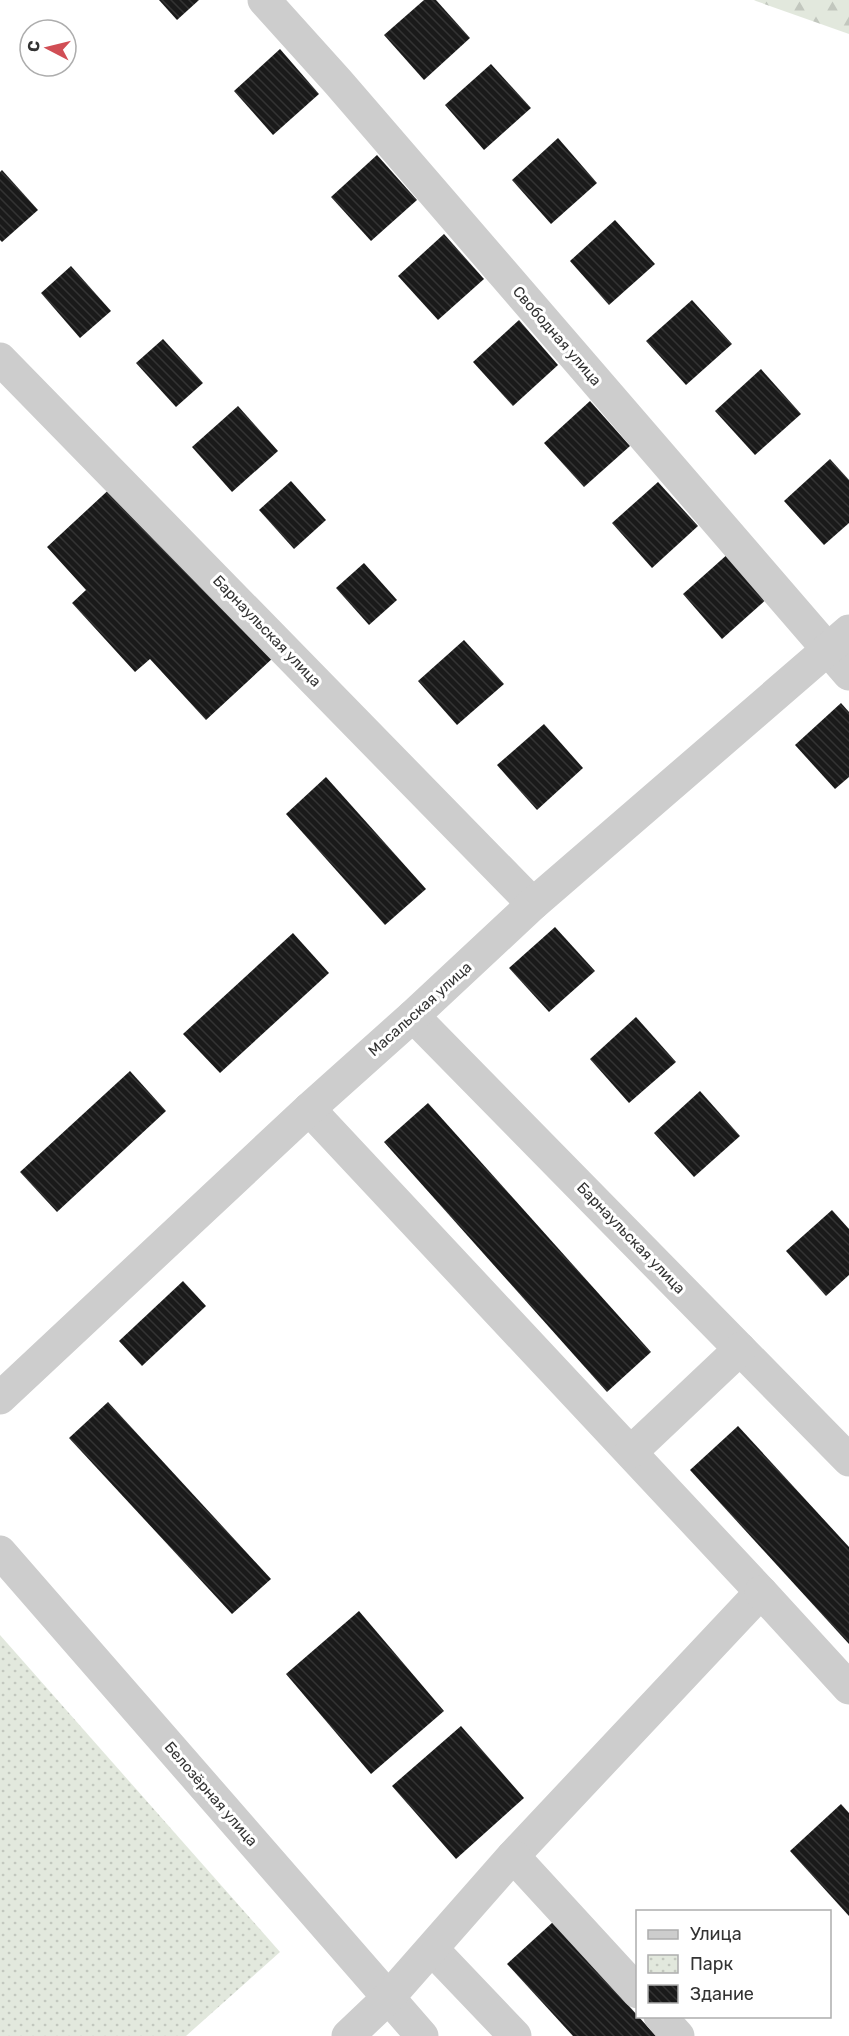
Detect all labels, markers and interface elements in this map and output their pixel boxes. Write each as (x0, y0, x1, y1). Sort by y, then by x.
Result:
north arrow (18, 18, 78, 78)
text: С (23, 39, 44, 53)
street label: Свободная улица (509, 283, 605, 389)
street label: Барнаульская улица (209, 572, 325, 690)
street label: Масальская улица (365, 958, 475, 1060)
street label: Барнаульская улица (573, 1179, 689, 1297)
street label: Белозёрная улица (161, 1738, 261, 1850)
legend (636, 1910, 831, 2018)
text: Улица (690, 1923, 742, 1945)
text: Парк (690, 1953, 734, 1975)
text: Здание (690, 1983, 754, 2005)

